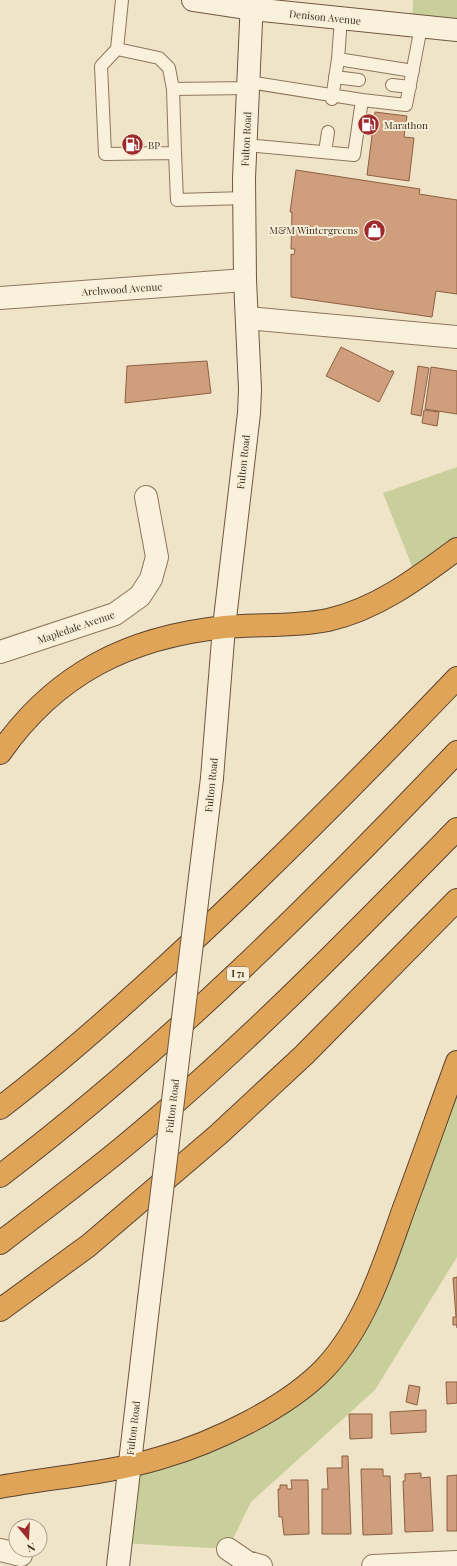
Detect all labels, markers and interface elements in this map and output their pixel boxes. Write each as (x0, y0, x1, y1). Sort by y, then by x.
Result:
street label: Denison Avenue (288, 6, 362, 28)
street label: Fulton Road (238, 111, 254, 167)
fuel station icon: Marathon (356, 112, 382, 138)
place label: Marathon (384, 118, 428, 132)
fuel station icon: BP (119, 132, 145, 158)
place label: BP (148, 138, 160, 152)
shop icon: M&M Wintergreens (361, 217, 387, 243)
place label: M&M Wintergreens (269, 223, 358, 237)
street label: Archwood Avenue (80, 279, 163, 299)
street label: Fulton Road (233, 434, 253, 490)
street label: Mapledale Avenue (35, 607, 117, 647)
street label: Fulton Road (201, 757, 221, 813)
road number: I 71 (227, 967, 249, 981)
street label: Fulton Road (162, 1078, 182, 1134)
street label: Fulton Road (123, 1400, 143, 1456)
north arrow (8, 1518, 48, 1558)
text: N (25, 1540, 37, 1556)

